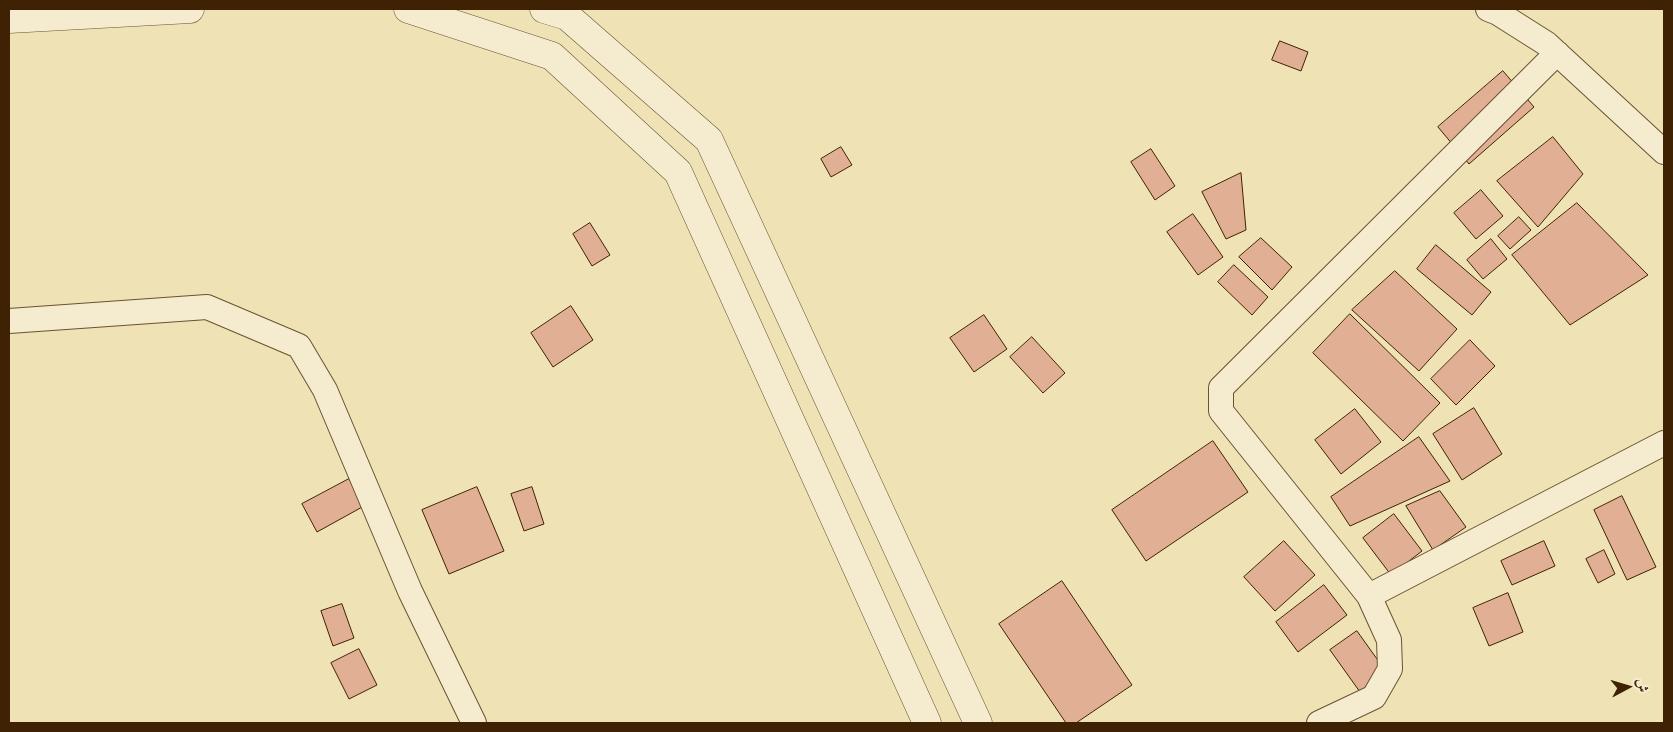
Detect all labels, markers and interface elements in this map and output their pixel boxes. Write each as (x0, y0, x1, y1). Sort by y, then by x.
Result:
north arrow (1603, 662, 1653, 712)
text: ش (1632, 677, 1654, 693)

